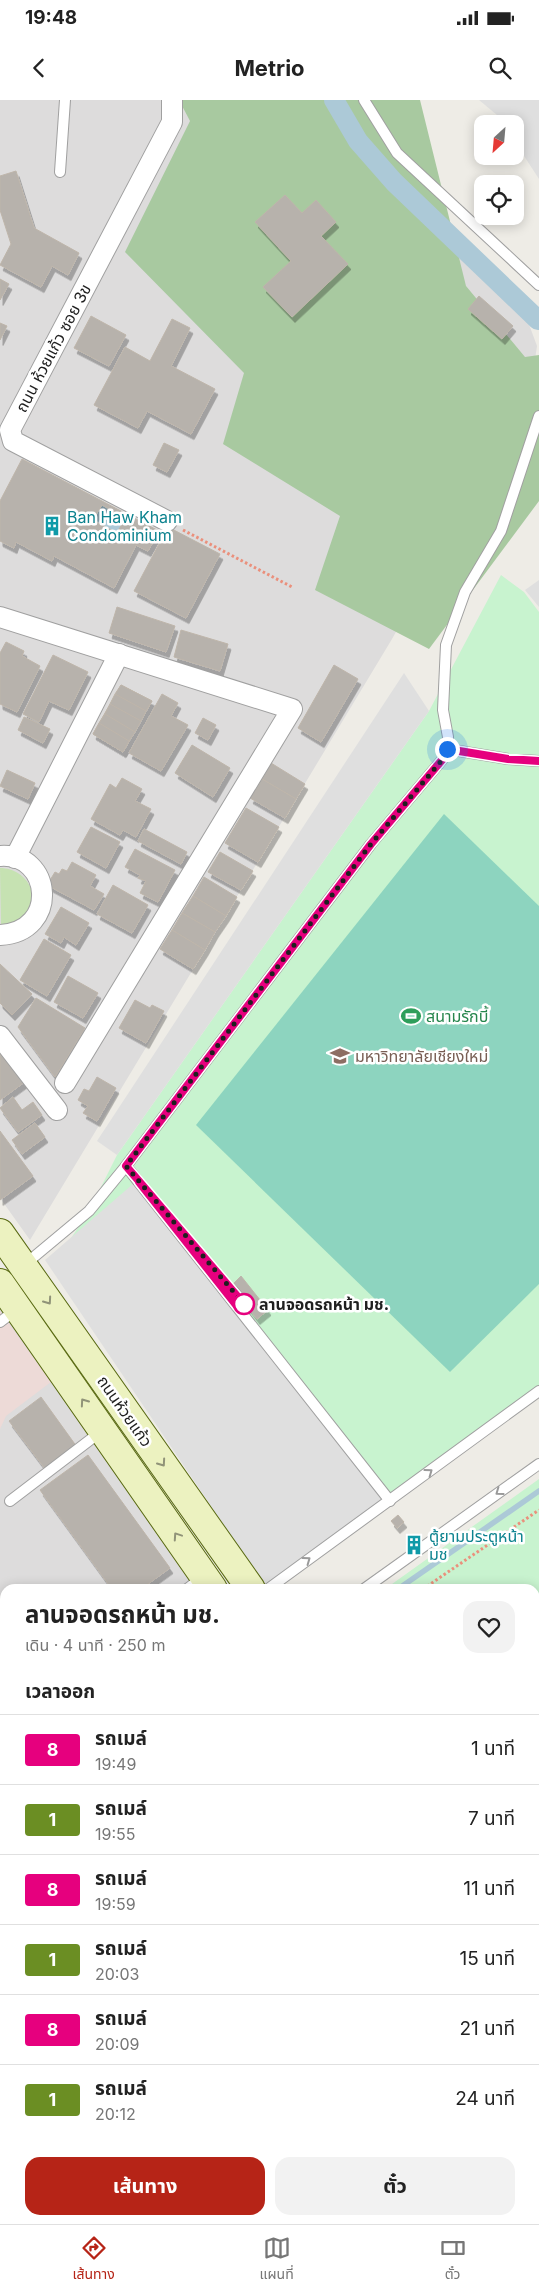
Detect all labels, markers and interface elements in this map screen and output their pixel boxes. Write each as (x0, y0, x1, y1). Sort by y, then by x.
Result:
text: 19:48 (25, 6, 77, 29)
icon: back (25, 54, 53, 82)
icon: search (486, 54, 514, 82)
text: Metrio (234, 55, 305, 81)
north arrow (474, 115, 524, 165)
map controls (474, 115, 524, 225)
button: locate (474, 175, 524, 225)
street label: ถนน ห้วยแก้ว ซอย 3ข (11, 280, 95, 416)
place label: Ban Haw Kham Condominium (67, 507, 182, 545)
building icon: Ban Haw Kham Condominium (41, 515, 63, 537)
your location (435, 737, 460, 762)
sports icon: สนามรักบี้ (400, 1005, 422, 1027)
place label: สนามรักบี้ (426, 1005, 488, 1026)
school or university icon: มหาวิทยาลัยเชียงใหม่ (329, 1045, 351, 1067)
place label: มหาวิทยาลัยเชียงใหม่ (355, 1046, 488, 1066)
marker: ลานจอดรถหน้า มช. (233, 1293, 255, 1315)
place label: ลานจอดรถหน้า มช. (259, 1294, 389, 1314)
one-way arrow (42, 1295, 51, 1305)
street label: ถนนห้วยแก้ว (93, 1371, 157, 1451)
one-way arrow (81, 1398, 90, 1408)
one-way arrow (156, 1457, 165, 1467)
one-way arrow (423, 1470, 432, 1478)
one-way arrow (495, 1486, 505, 1495)
place label: ตู้ยามประตูหน้า มช (429, 1526, 524, 1564)
one-way arrow (173, 1532, 183, 1541)
building icon: ตู้ยามประตูหน้า มช (403, 1534, 425, 1556)
one-way arrow (302, 1557, 311, 1566)
text: ลานจอดรถหน้า มช. (25, 1600, 220, 1629)
button: heart (463, 1601, 515, 1653)
text: เดิน · 4 นาที · 250 m (25, 1635, 165, 1655)
text: เวลาออก (25, 1680, 95, 1703)
text: รถเมล์ (95, 1727, 147, 1750)
text: 1 นาที (471, 1737, 515, 1760)
text: 8 (47, 1739, 58, 1760)
text: 19:49 (95, 1754, 136, 1774)
text: รถเมล์ (95, 1797, 147, 1820)
text: 7 นาที (468, 1807, 515, 1830)
text: 1 (49, 1809, 56, 1830)
text: 19:55 (95, 1824, 136, 1844)
text: รถเมล์ (95, 1867, 147, 1890)
text: 11 นาที (463, 1877, 515, 1900)
text: 8 (47, 1879, 58, 1900)
text: 19:59 (95, 1894, 136, 1914)
text: รถเมล์ (95, 1937, 147, 1960)
text: 15 นาที (459, 1947, 515, 1970)
text: 1 (49, 1949, 56, 1970)
text: 20:03 (95, 1964, 139, 1984)
text: รถเมล์ (95, 2007, 147, 2030)
text: 21 นาที (459, 2017, 515, 2040)
text: 8 (47, 2019, 58, 2040)
text: 20:09 (95, 2034, 139, 2054)
text: รถเมล์ (95, 2077, 147, 2100)
text: 24 นาที (455, 2087, 515, 2110)
text: 1 (49, 2089, 56, 2110)
text: 20:12 (95, 2104, 136, 2124)
button: เส้นทาง (25, 2157, 265, 2215)
button: ตั๋ว (275, 2157, 515, 2215)
tab: เส้นทาง (72, 2234, 115, 2285)
tab: แผนที่ (260, 2234, 294, 2285)
tab: ตั๋ว (439, 2234, 467, 2285)

